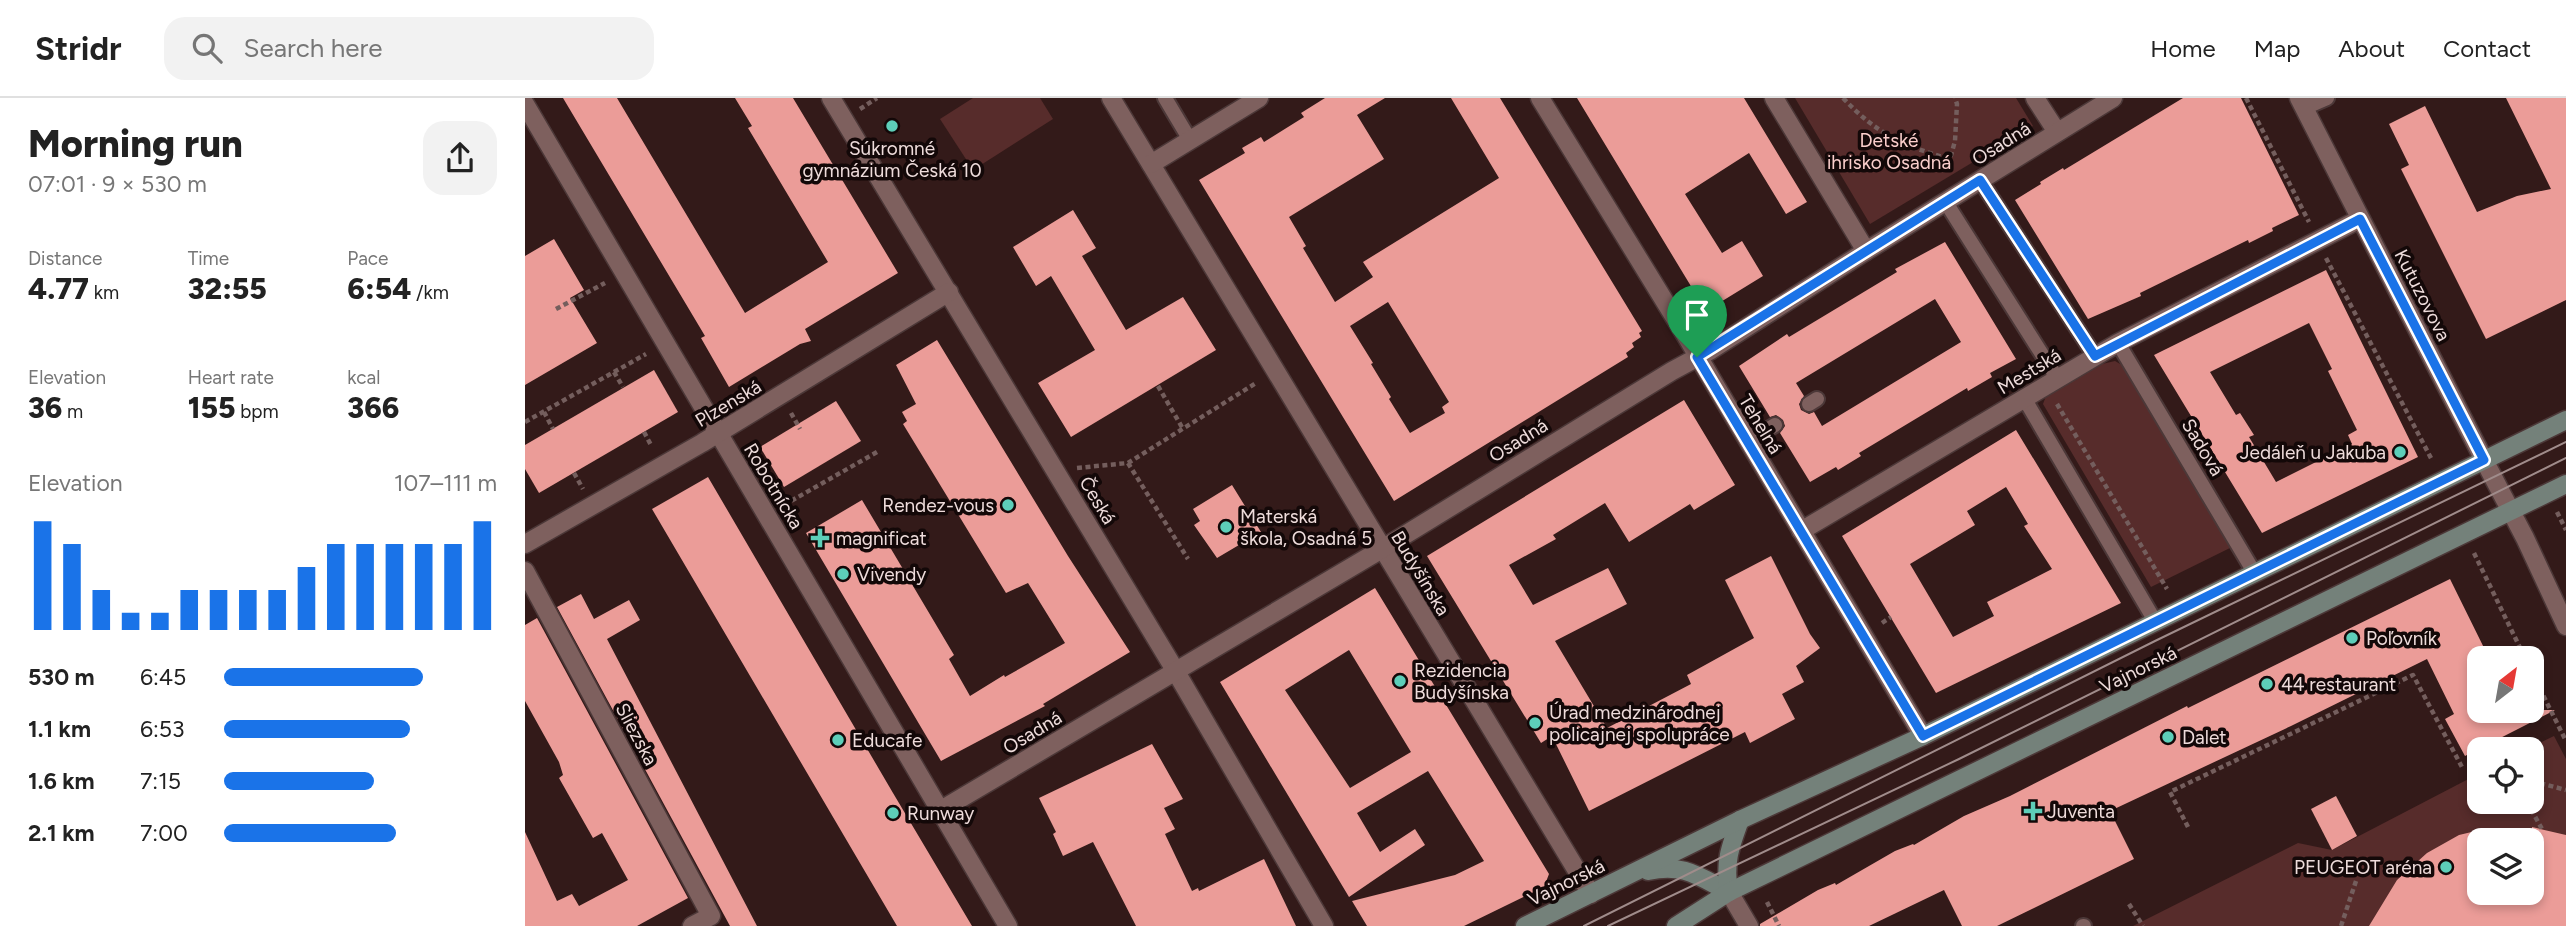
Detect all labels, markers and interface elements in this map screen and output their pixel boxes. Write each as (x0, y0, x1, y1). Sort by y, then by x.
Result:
search box (164, 17, 654, 80)
text: Stridr (35, 29, 122, 68)
icon: search (188, 29, 226, 67)
text: Search here (244, 32, 383, 64)
text: Home (2150, 34, 2216, 63)
text: Map (2254, 34, 2300, 63)
text: About (2338, 34, 2405, 63)
text: Contact (2443, 34, 2531, 63)
street label: Osadná (1968, 117, 2035, 170)
marker: Súkromné gymnázium Česká 10 (884, 118, 900, 134)
text: Morning run (28, 121, 243, 167)
button: share (423, 121, 497, 195)
park label: Detské ihrisko Osadná (1827, 129, 1951, 174)
place label: Súkromné gymnázium Česká 10 (802, 137, 982, 182)
text: 07:01 · 9 × 530 m (28, 170, 207, 198)
street label: Kutuzovova (2390, 246, 2455, 345)
text: Distance (28, 247, 102, 270)
text: Time (188, 247, 229, 270)
text: Pace (347, 247, 388, 270)
text: 4.77 (28, 270, 89, 307)
text: 32:55 (188, 270, 267, 307)
text: 6:54 (347, 270, 411, 307)
text: km (89, 281, 119, 304)
text: /km (411, 281, 449, 304)
pin (1667, 285, 1727, 357)
icon: arrive (1678, 296, 1716, 334)
street label: Mestská (1993, 344, 2065, 399)
text: Elevation (28, 366, 106, 389)
text: Heart rate (188, 366, 274, 389)
text: kcal (347, 366, 381, 389)
street label: Plzenská (691, 375, 765, 432)
text: 36 (28, 389, 62, 426)
text: 155 (188, 389, 235, 426)
text: 366 (347, 389, 399, 426)
street label: Tehelná (1734, 390, 1787, 458)
text: m (62, 400, 83, 423)
text: bpm (235, 400, 279, 423)
street label: Osadná (1485, 414, 1552, 467)
street label: Sadová (2177, 415, 2229, 480)
street label: Robotnícka (739, 439, 808, 533)
place label: Jedáleň u Jakuba (2240, 441, 2386, 464)
marker: Jedáleň u Jakuba (2392, 444, 2408, 460)
text: Elevation (28, 469, 123, 497)
text: 107–111 m (394, 469, 497, 497)
street label: Česká (1074, 472, 1121, 528)
place label: Rendez-vous (882, 494, 994, 517)
marker: Rendez-vous (1000, 497, 1016, 513)
place label: Materská škola, Osadná 5 (1240, 505, 1372, 550)
marker: Materská škola, Osadná 5 (1218, 519, 1234, 535)
place label: magnificat (836, 527, 927, 550)
street label: Budyšínska (1386, 527, 1455, 620)
marker: magnificat (810, 528, 830, 548)
place label: Vivendy (857, 563, 926, 586)
marker: Vivendy (835, 566, 851, 582)
place label: Poľovník (2366, 627, 2438, 650)
marker: Poľovník (2344, 630, 2360, 646)
street label: Vajnorská (2096, 641, 2180, 698)
north arrow (2467, 646, 2545, 723)
map controls (2467, 646, 2544, 905)
place label: Rezidencia Budyšínska (1414, 659, 1509, 704)
text: 530 m (28, 663, 95, 691)
text: 6:45 (140, 663, 186, 691)
marker: Rezidencia Budyšínska (1392, 673, 1408, 689)
place label: 44 restaurant (2281, 673, 2396, 696)
marker: 44 restaurant (2259, 676, 2275, 692)
street label: Sliezska (611, 699, 663, 769)
place label: Úrad medzinárodnej policajnej spolupráce (1549, 701, 1730, 746)
street label: Osadná (999, 706, 1066, 759)
text: 1.1 km (28, 715, 91, 743)
text: 6:53 (140, 715, 185, 743)
marker: Úrad medzinárodnej policajnej spolupráce (1527, 715, 1543, 731)
place label: Dalet (2182, 726, 2227, 749)
place label: Educafe (852, 729, 922, 752)
marker: Dalet (2160, 729, 2176, 745)
marker: Educafe (830, 732, 846, 748)
button: locate (2467, 737, 2544, 814)
text: 1.6 km (28, 767, 95, 795)
text: 7:15 (140, 767, 181, 795)
place label: Juventa (2047, 800, 2115, 823)
place label: Runway (907, 802, 974, 825)
marker: Juventa (2025, 803, 2041, 819)
marker: Runway (885, 805, 901, 821)
text: 2.1 km (28, 819, 95, 847)
text: 7:00 (140, 819, 188, 847)
button: layers (2467, 828, 2544, 905)
street label: Vajnorská (1524, 854, 1608, 911)
place label: PEUGEOT aréna (2294, 856, 2432, 879)
marker: PEUGEOT aréna (2438, 859, 2454, 875)

